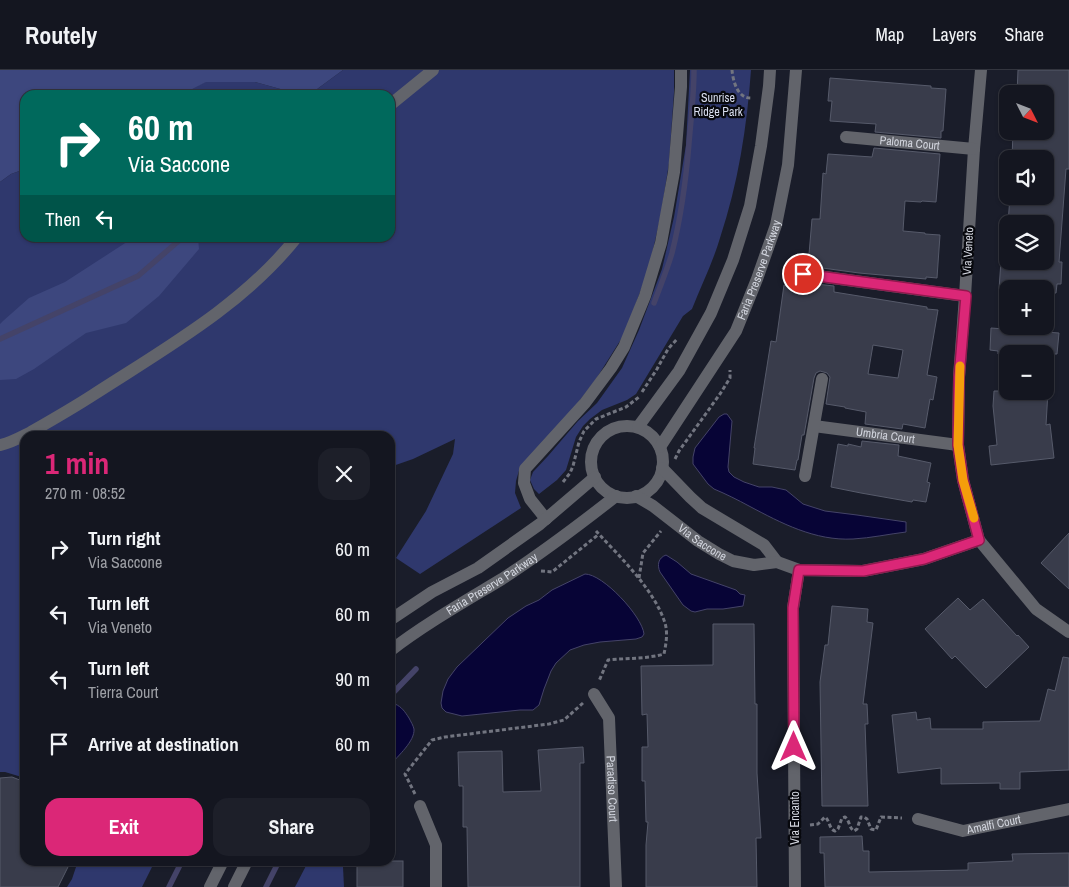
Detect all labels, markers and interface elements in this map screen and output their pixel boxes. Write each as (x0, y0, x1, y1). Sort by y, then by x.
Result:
text: Routely (25, 19, 97, 51)
text: Map (876, 22, 904, 47)
text: Layers (932, 22, 977, 47)
text: Share (1005, 22, 1044, 47)
north arrow (999, 85, 1054, 140)
map controls (999, 85, 1054, 400)
park label: Sunrise Ridge Park (693, 90, 743, 120)
text: 60 m (128, 104, 193, 151)
icon: right (45, 110, 110, 175)
street label: Paloma Court (879, 132, 941, 154)
text: Via Saccone (128, 149, 230, 179)
button: sound (999, 150, 1054, 205)
icon: left (91, 205, 119, 233)
text: Then (45, 206, 81, 232)
button: layers (999, 215, 1054, 270)
street label: Faria Preserve Parkway (733, 219, 785, 322)
street label: Via Veneto (959, 227, 977, 275)
pin (782, 253, 824, 295)
icon: arrive (789, 260, 817, 288)
button: + (999, 280, 1054, 335)
button: − (999, 345, 1054, 400)
street label: Umbria Court (855, 424, 916, 447)
text: 1 min (45, 443, 109, 483)
button: close (318, 448, 370, 500)
text: 270 m · 08:52 (45, 482, 125, 504)
street label: Via Saccone (674, 520, 729, 564)
text: Turn right (88, 525, 160, 551)
icon: right (45, 535, 73, 563)
text: 60 m (335, 536, 370, 562)
street label: Faria Preserve Parkway (443, 549, 541, 619)
text: Via Saccone (88, 551, 162, 573)
text: Turn left (88, 590, 149, 616)
icon: left (45, 600, 73, 628)
text: 60 m (335, 601, 370, 627)
text: Via Veneto (88, 616, 152, 638)
text: Turn left (88, 655, 149, 681)
icon: left (45, 665, 73, 693)
text: 90 m (335, 666, 370, 692)
text: Tierra Court (88, 681, 158, 703)
position arrow (767, 720, 819, 772)
icon: arrive (45, 730, 73, 758)
text: Arrive at destination (88, 731, 239, 757)
text: 60 m (335, 731, 370, 757)
street label: Paradiso Court (603, 755, 621, 822)
street label: Via Encanto (787, 791, 803, 845)
button: Exit (45, 798, 203, 856)
button: Share (213, 798, 370, 856)
street label: Amalfi Court (964, 811, 1022, 838)

